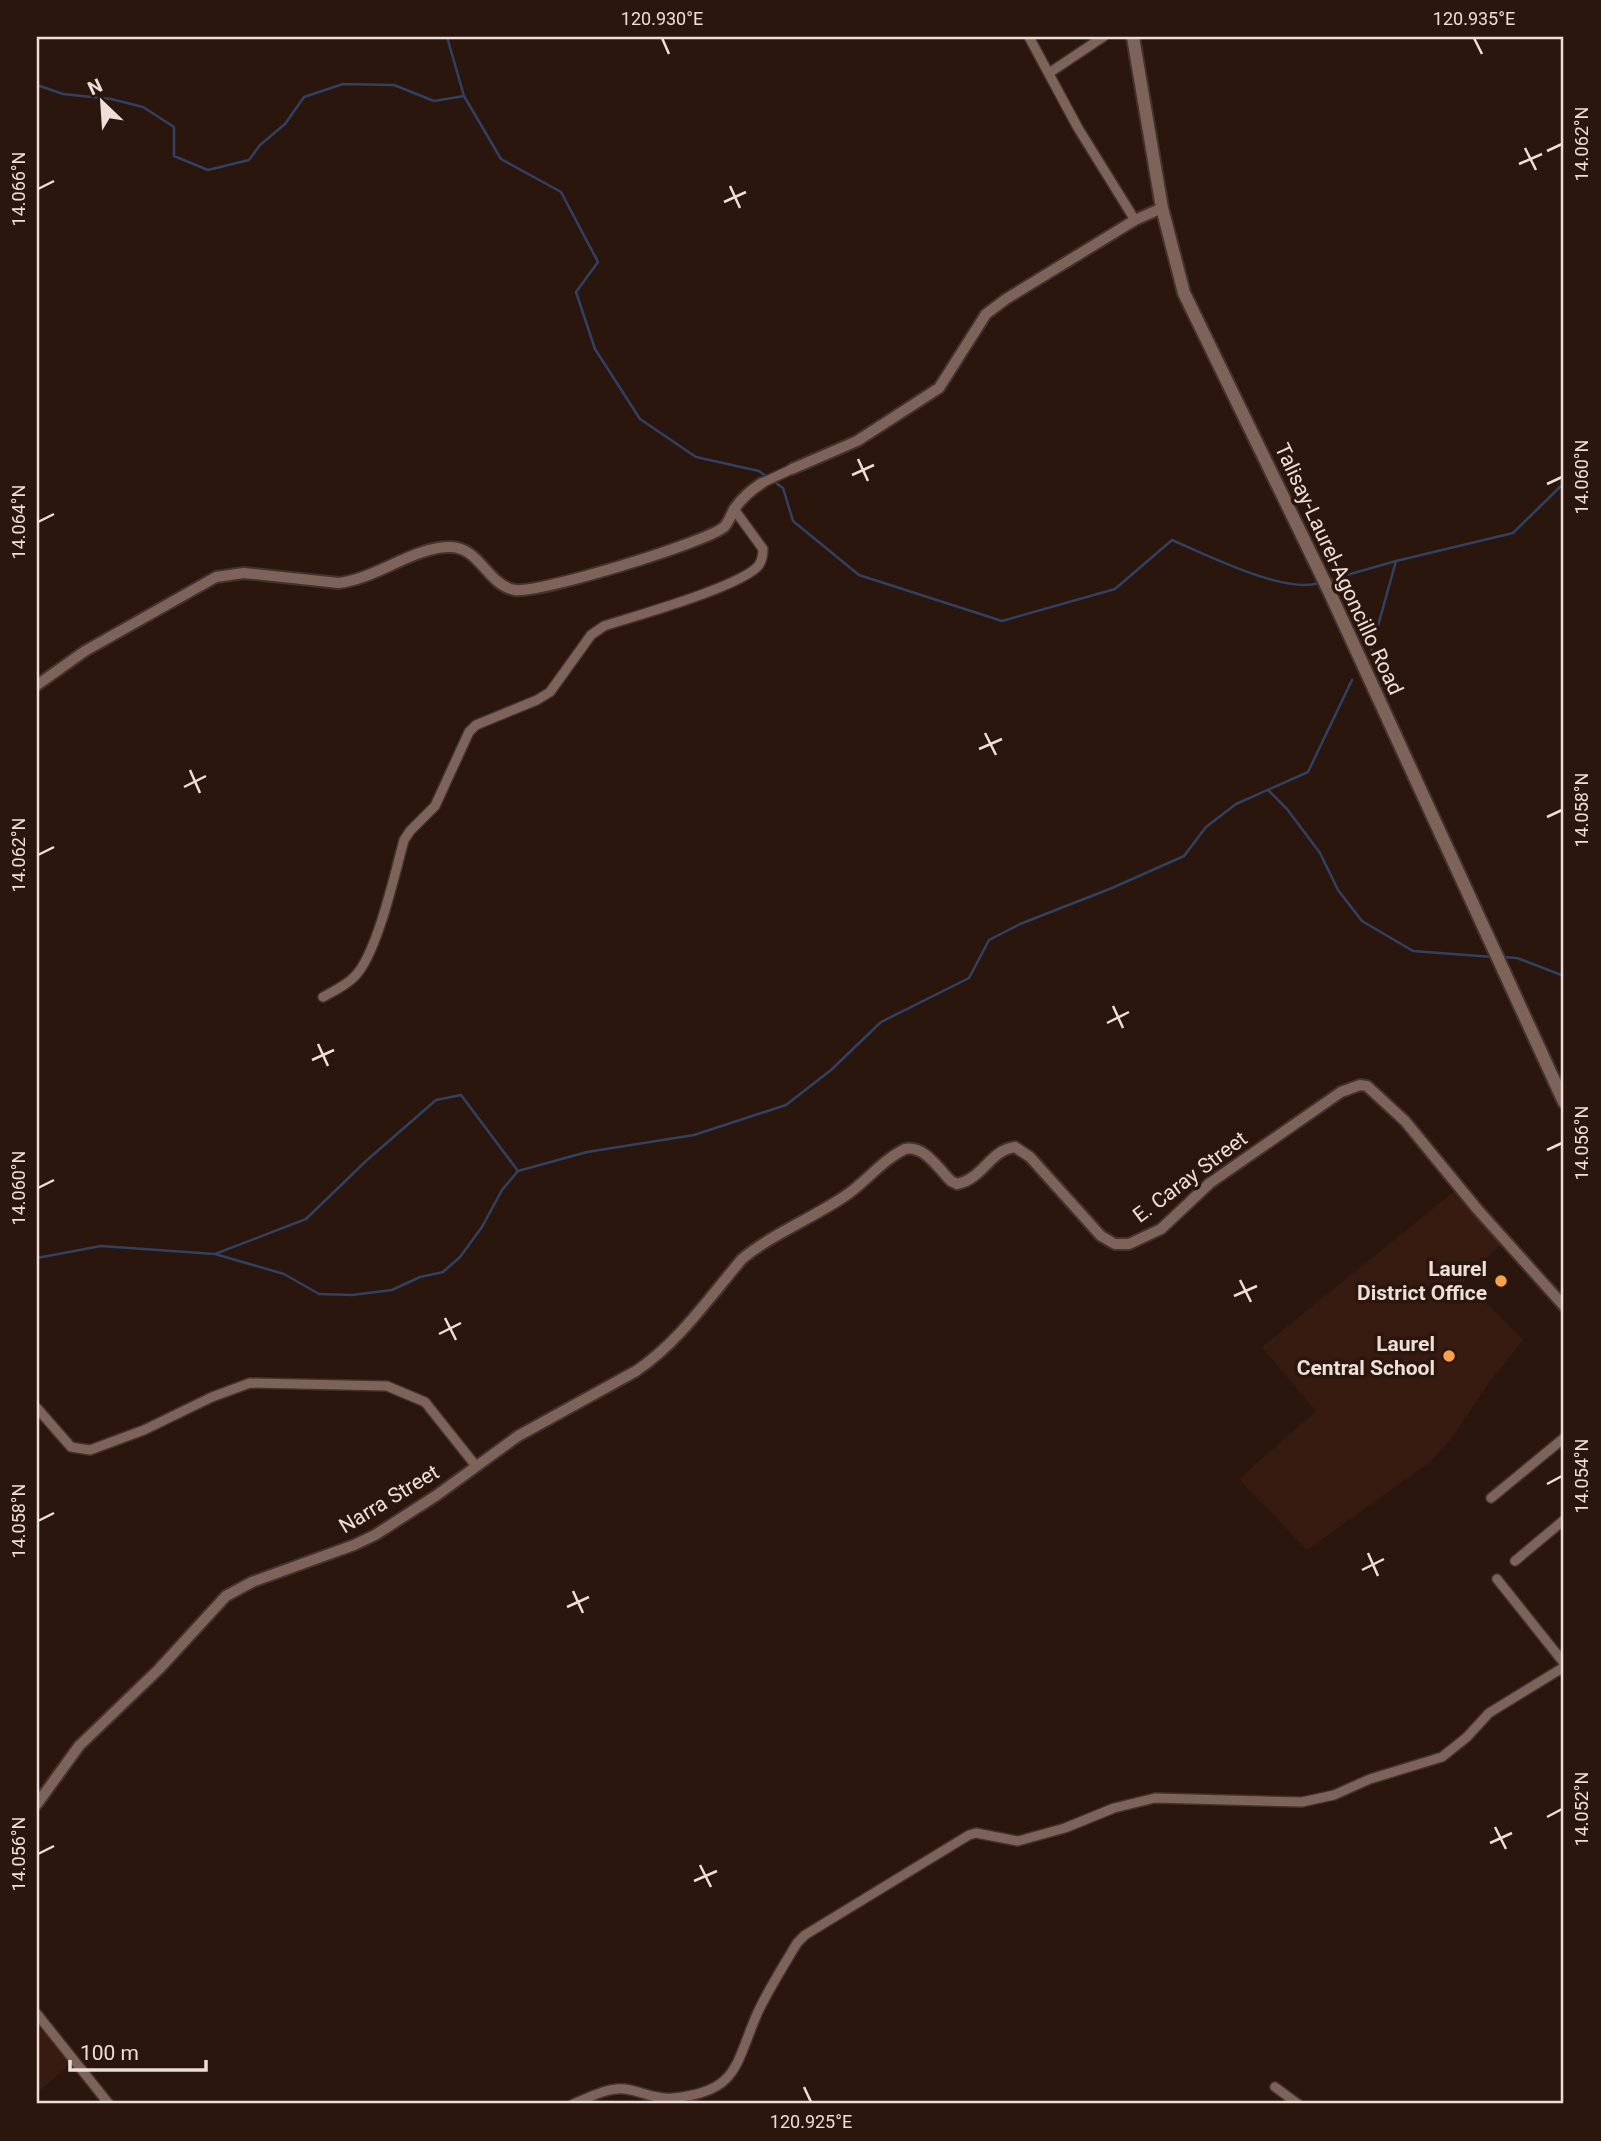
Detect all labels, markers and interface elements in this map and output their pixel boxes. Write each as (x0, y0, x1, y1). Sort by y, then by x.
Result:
text: 120.930°E (621, 8, 703, 29)
text: 120.935°E (1433, 8, 1515, 29)
north arrow (66, 66, 136, 136)
text: N (84, 74, 106, 100)
text: 14.062°N (1571, 107, 1592, 181)
text: 14.066°N (8, 152, 29, 226)
street label: Talisay-Laurel-Agoncillo Road (1270, 439, 1408, 699)
text: 14.060°N (1571, 440, 1592, 514)
text: 14.064°N (8, 485, 29, 559)
text: 14.058°N (1571, 773, 1592, 847)
text: 14.062°N (8, 818, 29, 892)
text: 14.056°N (1571, 1106, 1592, 1180)
street label: E. Caray Street (1128, 1126, 1252, 1228)
text: 14.060°N (8, 1151, 29, 1225)
place label: Laurel District Office (1357, 1257, 1487, 1305)
marker: Laurel District Office (1493, 1273, 1509, 1289)
place label: Laurel Central School (1297, 1332, 1435, 1380)
marker: Laurel Central School (1441, 1348, 1457, 1364)
text: 14.054°N (1571, 1439, 1592, 1513)
street label: Narra Street (335, 1460, 443, 1538)
text: 14.058°N (8, 1484, 29, 1558)
text: 14.052°N (1571, 1772, 1592, 1846)
text: 14.056°N (8, 1817, 29, 1891)
scale bar (70, 2029, 206, 2073)
text: 100 m (80, 2041, 139, 2065)
text: 120.925°E (770, 2111, 852, 2132)

